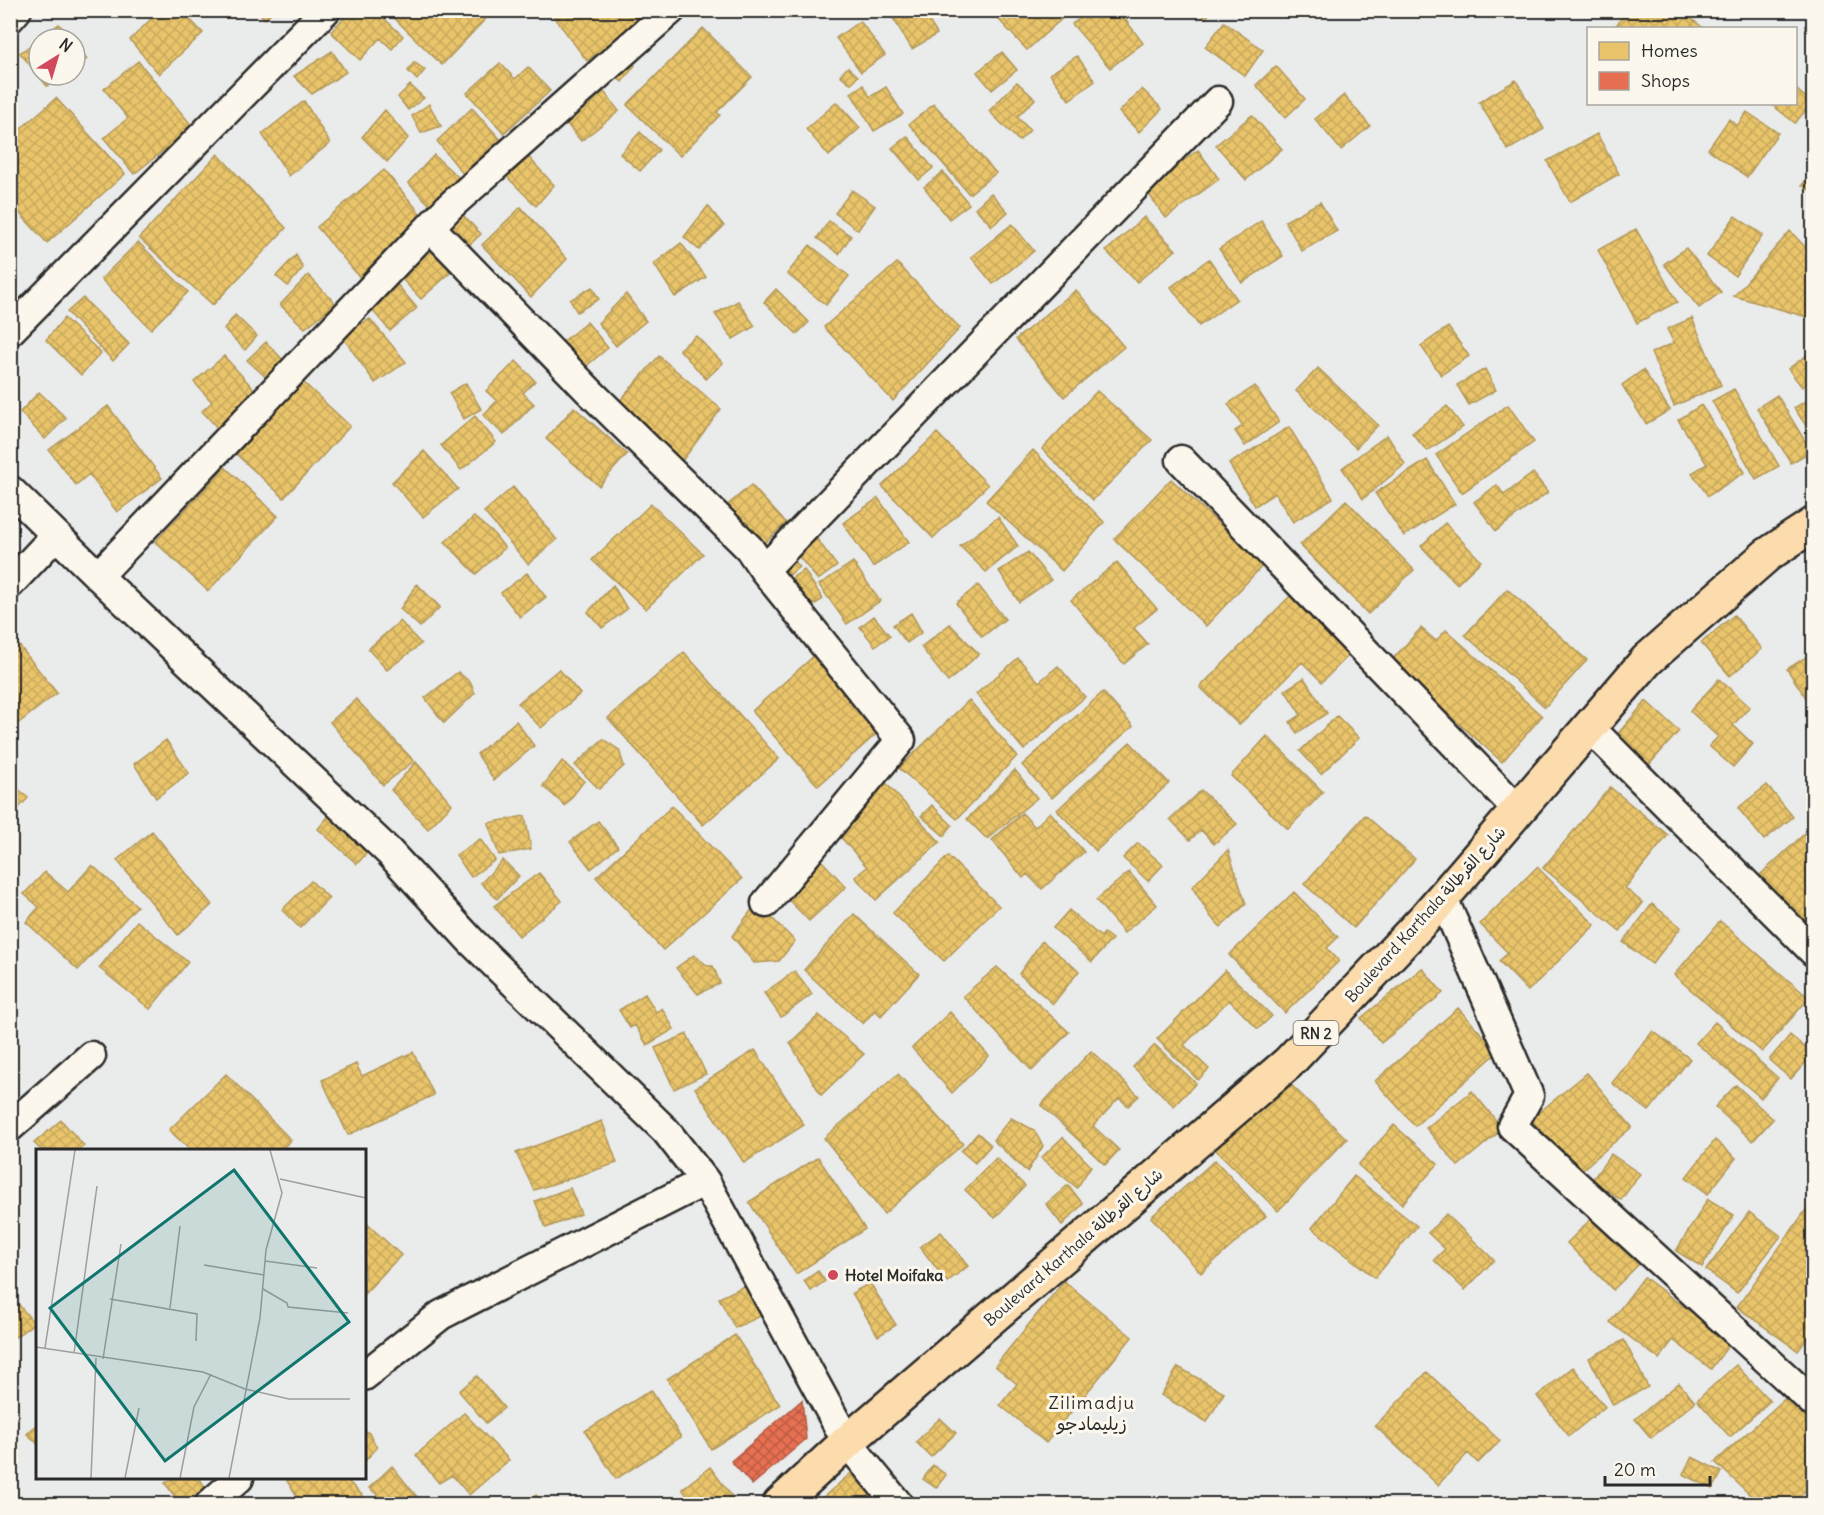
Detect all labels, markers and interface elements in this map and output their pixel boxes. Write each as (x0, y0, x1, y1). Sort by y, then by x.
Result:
north arrow (27, 27, 87, 87)
legend (1587, 27, 1797, 105)
text: N (56, 34, 76, 56)
text: Homes (1641, 39, 1698, 62)
text: Shops (1641, 69, 1690, 92)
street label: Boulevard Karthala شارع القرطالة (1341, 822, 1511, 1008)
road number: RN 2 (1294, 1021, 1338, 1045)
inset map (36, 1149, 366, 1479)
street label: Boulevard Karthala شارع القرطالة (980, 1164, 1168, 1332)
place label: Hotel Moifaka (845, 1265, 943, 1285)
marker: Hotel Moifaka (826, 1268, 840, 1282)
district label: Zilimadju زيليمادجو (1049, 1391, 1135, 1435)
scale bar (1605, 1449, 1710, 1487)
text: 20 m (1614, 1458, 1656, 1481)

